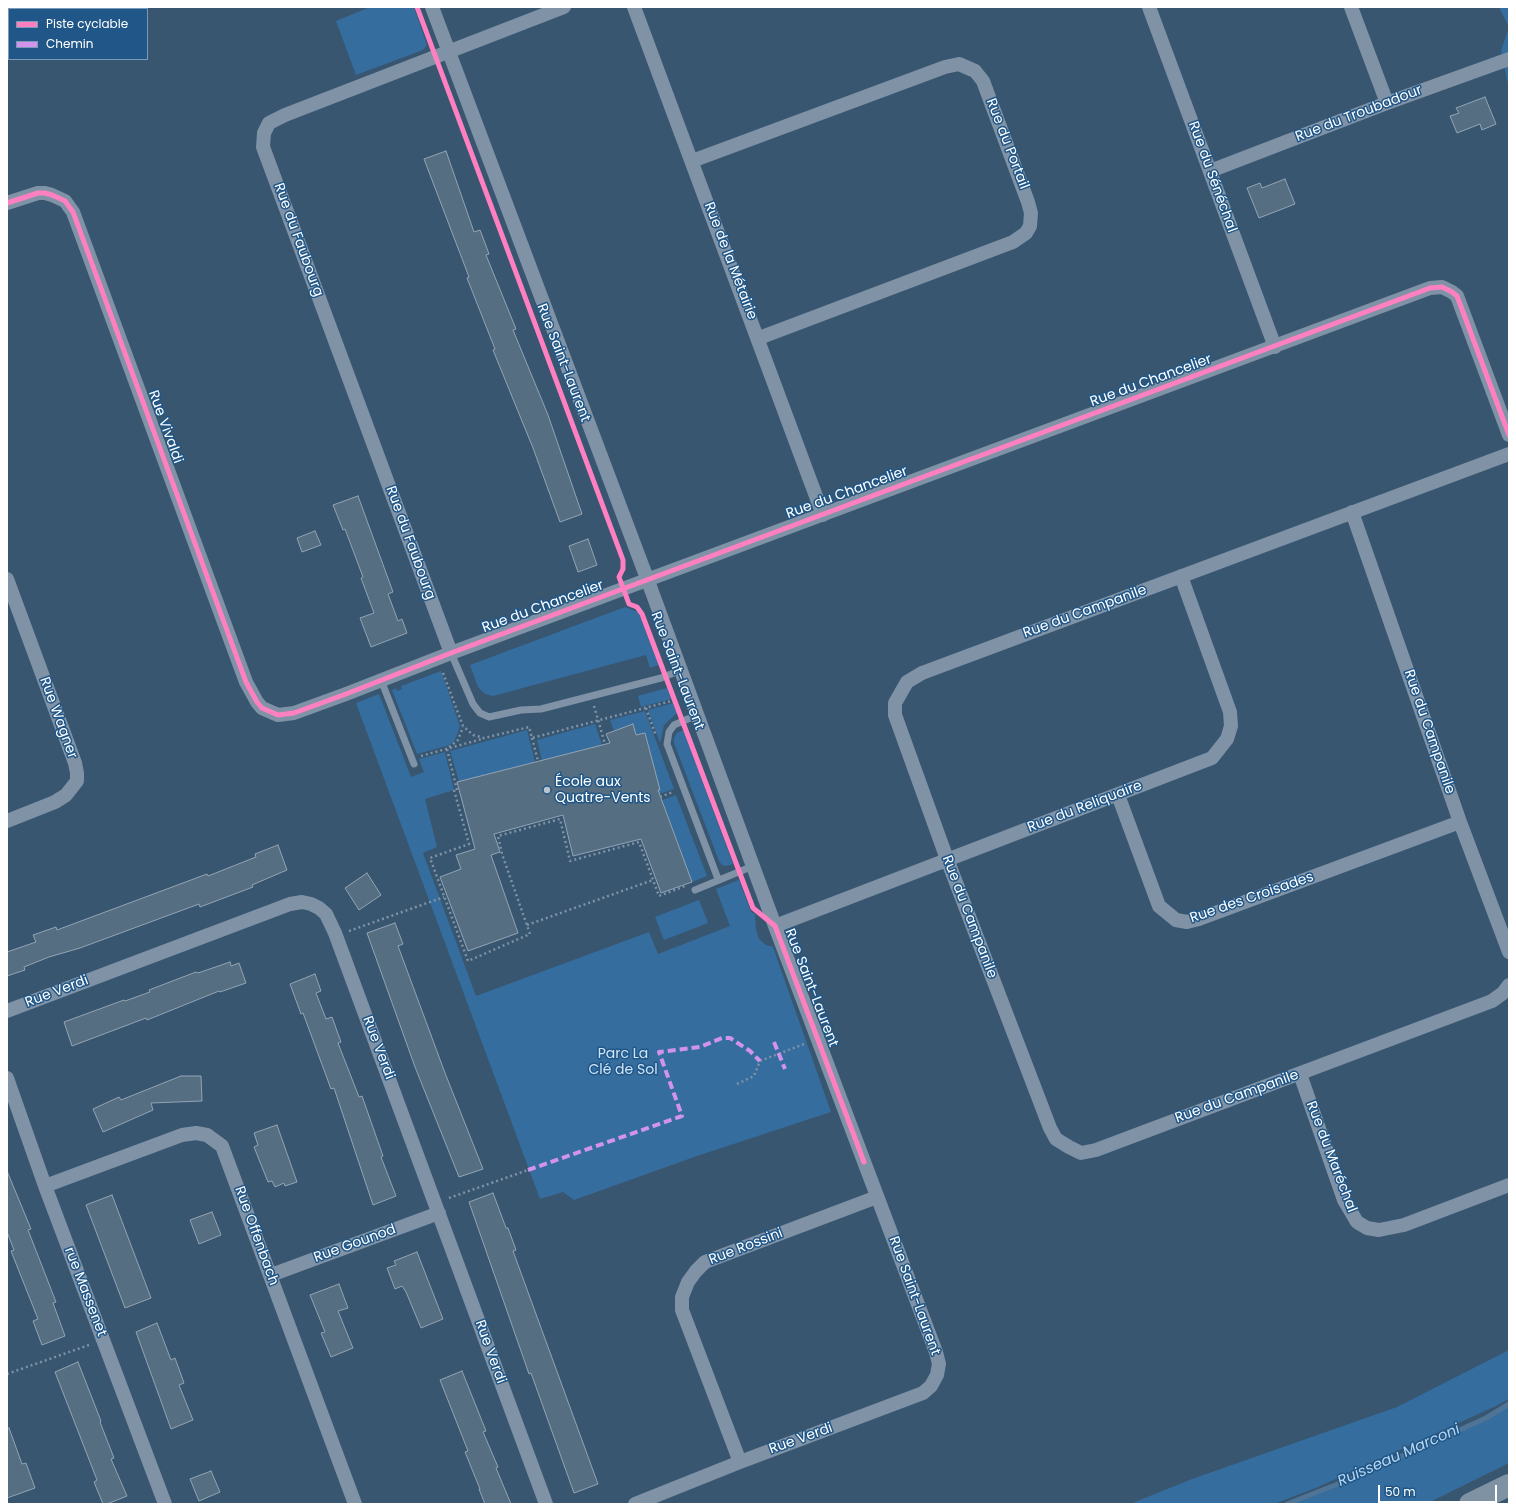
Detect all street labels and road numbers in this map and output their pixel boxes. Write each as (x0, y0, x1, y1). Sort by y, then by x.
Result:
street label: Rue du Troubadour (1293, 82, 1425, 146)
street label: Rue du Portail (982, 96, 1032, 192)
street label: Rue du Sénéchal (1184, 119, 1240, 235)
street label: Rue du Faubourg (270, 181, 326, 299)
street label: Rue de la Métairie (700, 200, 760, 322)
street label: Rue Saint-Laurent (533, 302, 593, 424)
street label: Rue du Chancelier (1088, 351, 1214, 411)
street label: Rue Vivaldi (144, 388, 186, 466)
street label: Rue du Chancelier (784, 463, 910, 523)
street label: Rue du Faubourg (382, 484, 438, 602)
street label: Rue du Chancelier (480, 577, 606, 637)
street label: Rue du Campanile (1021, 582, 1149, 642)
street label: Rue Saint-Laurent (647, 610, 707, 732)
street label: Rue du Campanile (1400, 668, 1458, 796)
street label: Rue Wagner (36, 675, 80, 761)
street label: Rue du Reliquaire (1025, 777, 1145, 837)
street label: Rue du Campanile (938, 853, 1000, 981)
street label: Rue des Croisades (1188, 869, 1316, 927)
street label: Rue Saint-Laurent (781, 927, 841, 1049)
street label: Rue Verdi (23, 972, 91, 1012)
street label: Rue Verdi (358, 1014, 398, 1082)
street label: Rue du Campanile (1173, 1067, 1301, 1127)
street label: Rue du Maréchal (1302, 1099, 1360, 1215)
street label: Rue Offenbach (230, 1184, 282, 1288)
street label: Rue Gounod (312, 1221, 398, 1267)
street label: Rue Rossini (707, 1225, 785, 1269)
street label: Rue Saint-Laurent (885, 1234, 943, 1358)
street label: rue Massenet (60, 1245, 110, 1339)
street label: Rue Verdi (471, 1318, 509, 1386)
street label: Rue Verdi (767, 1420, 835, 1458)

